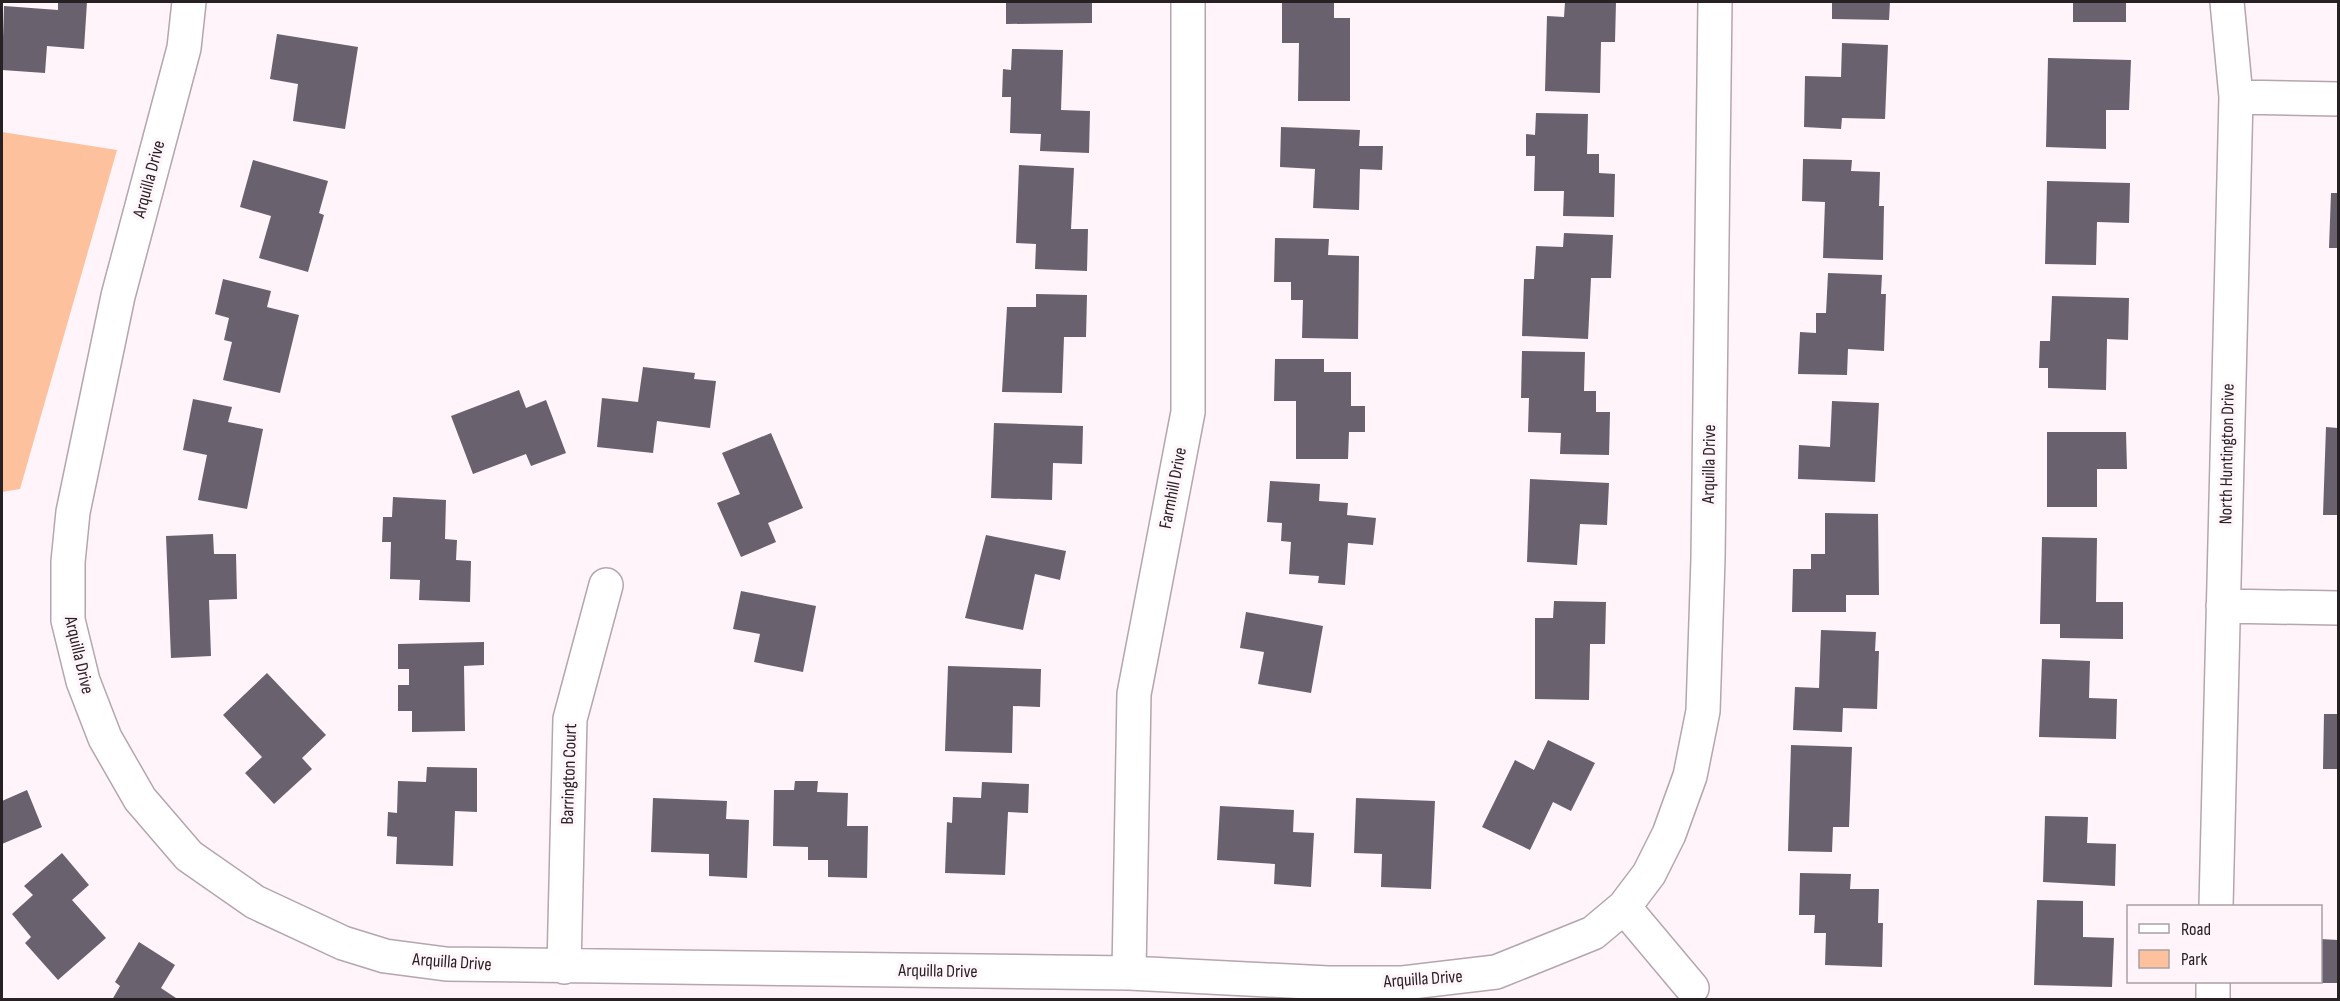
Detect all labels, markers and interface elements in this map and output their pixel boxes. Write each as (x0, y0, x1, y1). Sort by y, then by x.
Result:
street label: Arquilla Drive (128, 138, 169, 221)
street label: North Huntington Drive (2215, 383, 2239, 525)
street label: Arquilla Drive (1698, 424, 1720, 505)
street label: Farmhill Drive (1155, 446, 1191, 530)
street label: Arquilla Drive (60, 613, 98, 696)
street label: Barrington Court (557, 723, 581, 825)
legend (2127, 905, 2322, 983)
text: Road (2181, 919, 2211, 940)
street label: Arquilla Drive (411, 949, 492, 975)
text: Park (2181, 949, 2207, 970)
street label: Arquilla Drive (897, 960, 978, 982)
street label: Arquilla Drive (1382, 966, 1463, 992)

